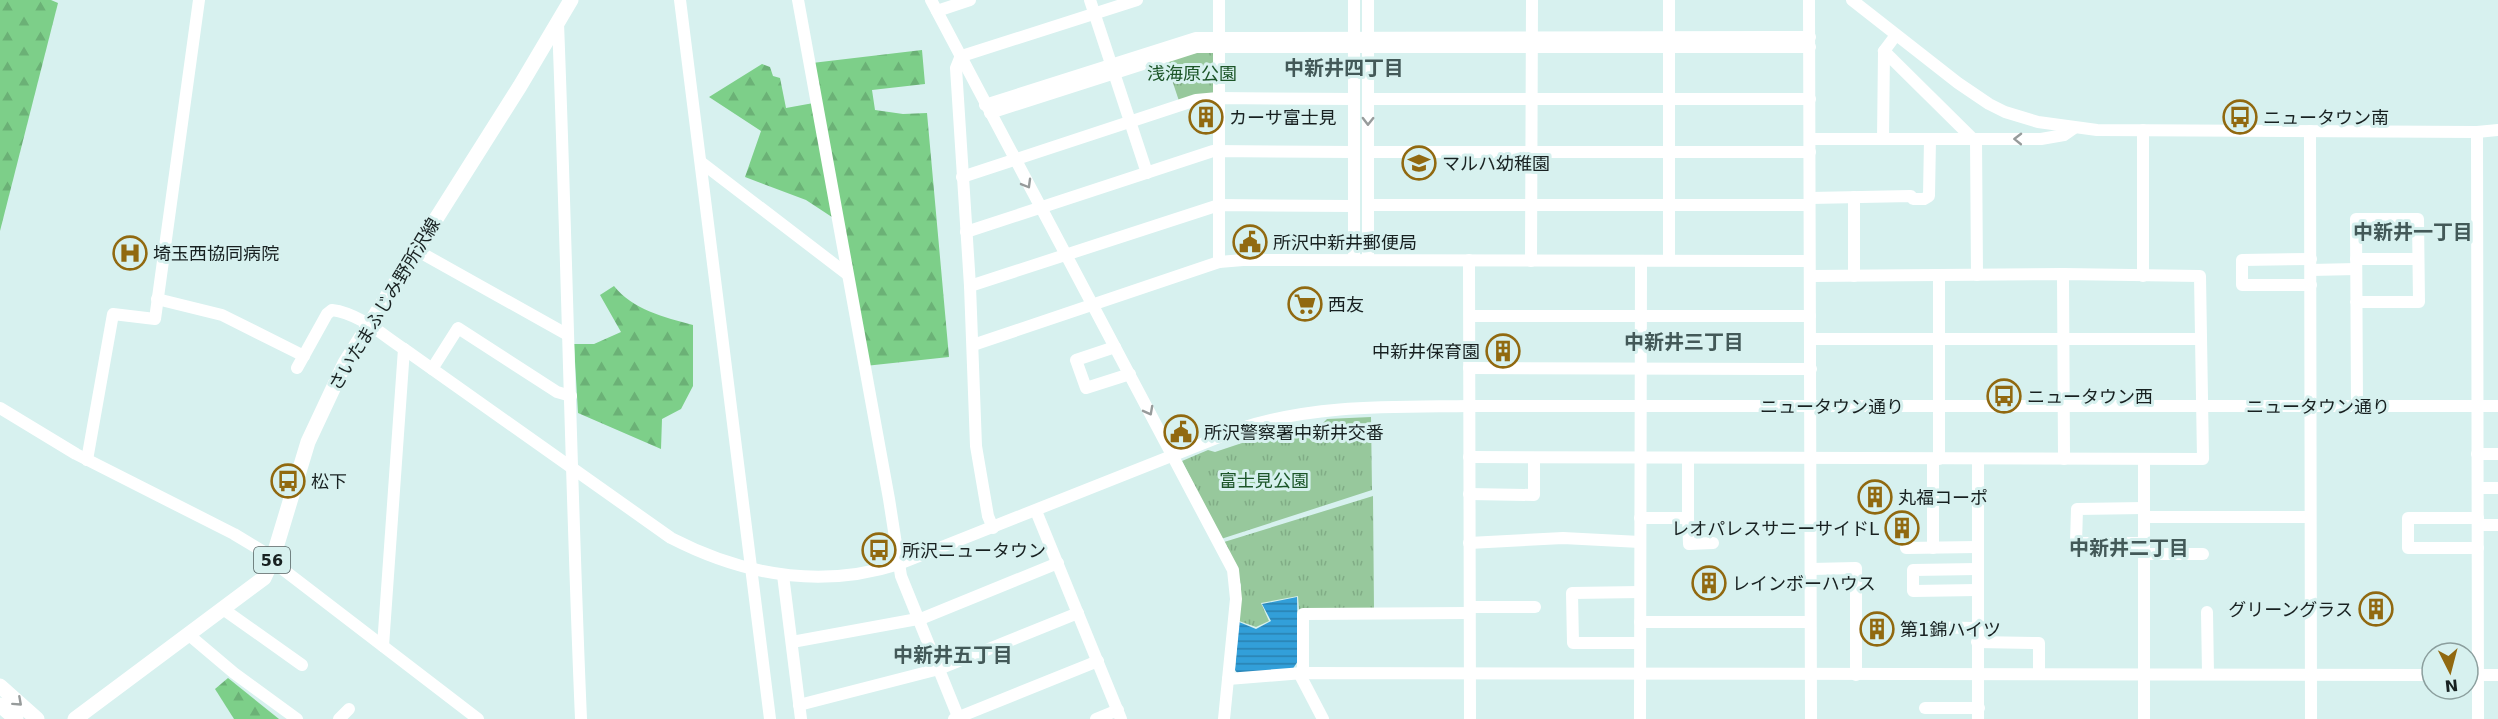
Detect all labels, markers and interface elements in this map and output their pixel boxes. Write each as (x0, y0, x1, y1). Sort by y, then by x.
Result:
district label: 中新井四丁目 (1284, 56, 1404, 80)
park label: 浅海原公園 (1147, 63, 1237, 84)
building icon: カーサ富士見 (1188, 99, 1224, 135)
bus stop icon: ニュータウン南 (2222, 99, 2258, 135)
place label: カーサ富士見 (1229, 107, 1337, 128)
place label: ニュータウン南 (2263, 107, 2389, 128)
one-way arrow (1362, 117, 1374, 126)
one-way arrow (2013, 133, 2022, 145)
school or university icon: マルハ幼稚園 (1401, 145, 1437, 181)
place label: マルハ幼稚園 (1442, 153, 1550, 174)
one-way arrow (1020, 177, 1032, 188)
street label: さいたまふじみ野所沢線 (324, 214, 444, 394)
district label: 中新井一丁目 (2353, 220, 2473, 244)
public building icon: 所沢中新井郵便局 (1232, 224, 1268, 260)
place label: 所沢中新井郵便局 (1273, 232, 1417, 253)
hospital icon: 埼玉西協同病院 (112, 235, 148, 271)
place label: 埼玉西協同病院 (153, 243, 279, 264)
supermarket icon: 西友 (1287, 286, 1323, 322)
place label: 西友 (1328, 294, 1364, 315)
district label: 中新井三丁目 (1624, 330, 1744, 354)
building icon: 中新井保育園 (1485, 333, 1521, 369)
place label: 中新井保育園 (1372, 341, 1480, 362)
bus stop icon: ニュータウン西 (1986, 378, 2022, 414)
place label: ニュータウン西 (2027, 386, 2153, 407)
street label: ニュータウン通り (1760, 396, 1904, 417)
street label: ニュータウン通り (2246, 396, 2390, 417)
one-way arrow (1142, 405, 1153, 415)
public building icon: 所沢警察署中新井交番 (1163, 414, 1199, 450)
place label: 所沢警察署中新井交番 (1204, 422, 1384, 443)
bus stop icon: 松下 (270, 463, 306, 499)
park label: 富士見公園 (1219, 470, 1309, 491)
place label: 松下 (311, 471, 347, 492)
building icon: 丸福コーポ (1857, 479, 1893, 515)
place label: 丸福コーポ (1898, 487, 1988, 508)
building icon: レオパレスサニーサイドL (1884, 510, 1920, 546)
place label: レオパレスサニーサイドL (1671, 518, 1879, 539)
bus stop icon: 所沢ニュータウン (861, 532, 897, 568)
district label: 中新井二丁目 (2069, 536, 2189, 560)
place label: 所沢ニュータウン (902, 540, 1046, 561)
road number: 56 (254, 547, 290, 573)
building icon: レインボーハウス (1691, 565, 1727, 601)
place label: レインボーハウス (1732, 573, 1876, 594)
building icon: グリーングラス (2358, 591, 2394, 627)
place label: グリーングラス (2228, 599, 2353, 620)
building icon: 第1錦ハイツ (1859, 611, 1895, 647)
place label: 第1錦ハイツ (1900, 619, 2001, 640)
north arrow (2420, 641, 2480, 701)
district label: 中新井五丁目 (893, 643, 1013, 667)
text: N (2444, 675, 2459, 696)
one-way arrow (11, 695, 22, 706)

